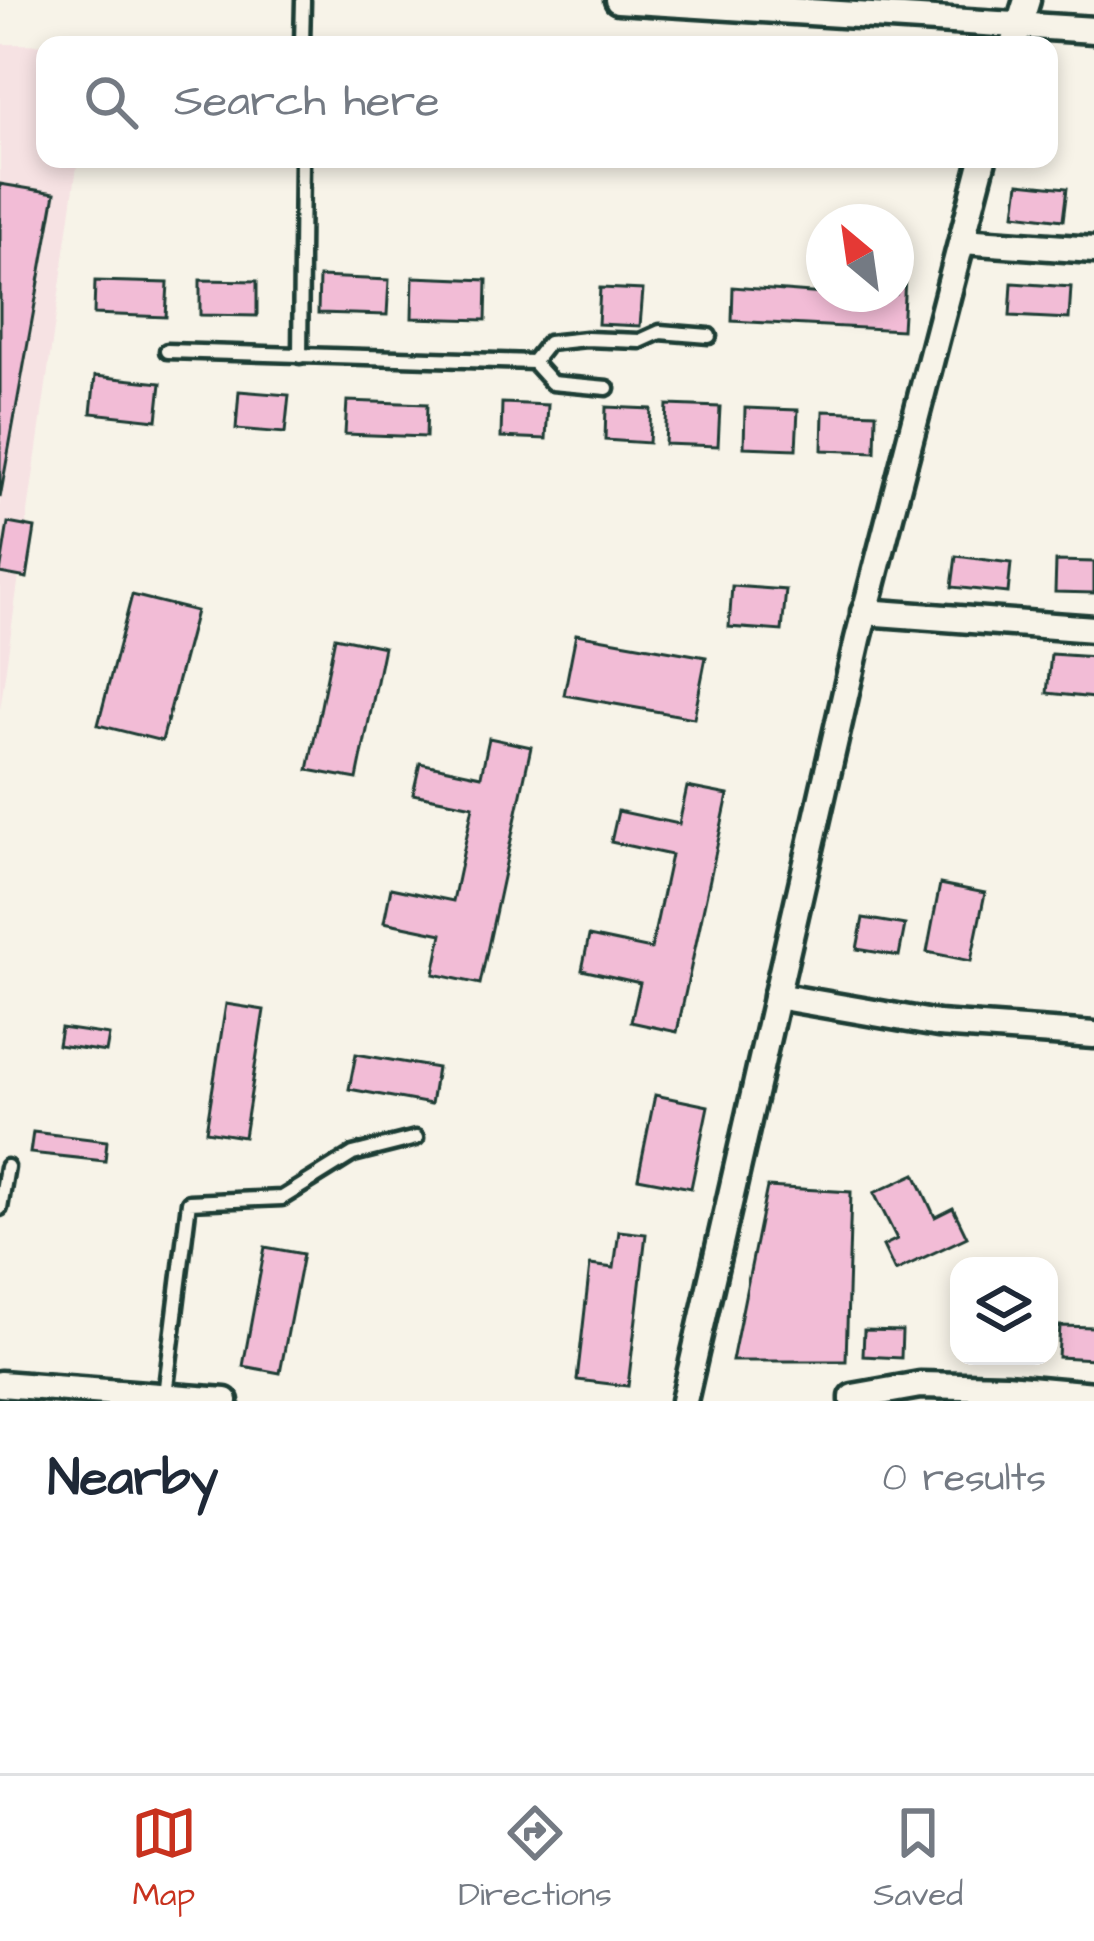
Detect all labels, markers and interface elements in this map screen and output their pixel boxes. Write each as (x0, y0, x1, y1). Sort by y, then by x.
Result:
search box (36, 36, 1058, 168)
icon: search (78, 69, 144, 135)
text: Search here (174, 71, 440, 133)
north arrow (806, 204, 914, 312)
map controls (950, 1257, 1058, 1365)
button: layers (950, 1257, 1058, 1365)
text: Nearby (48, 1444, 218, 1515)
text: 0 results (882, 1452, 1046, 1506)
tab: Map (131, 1800, 197, 1918)
tab: Directions (458, 1800, 612, 1918)
tab: Saved (873, 1800, 963, 1918)

